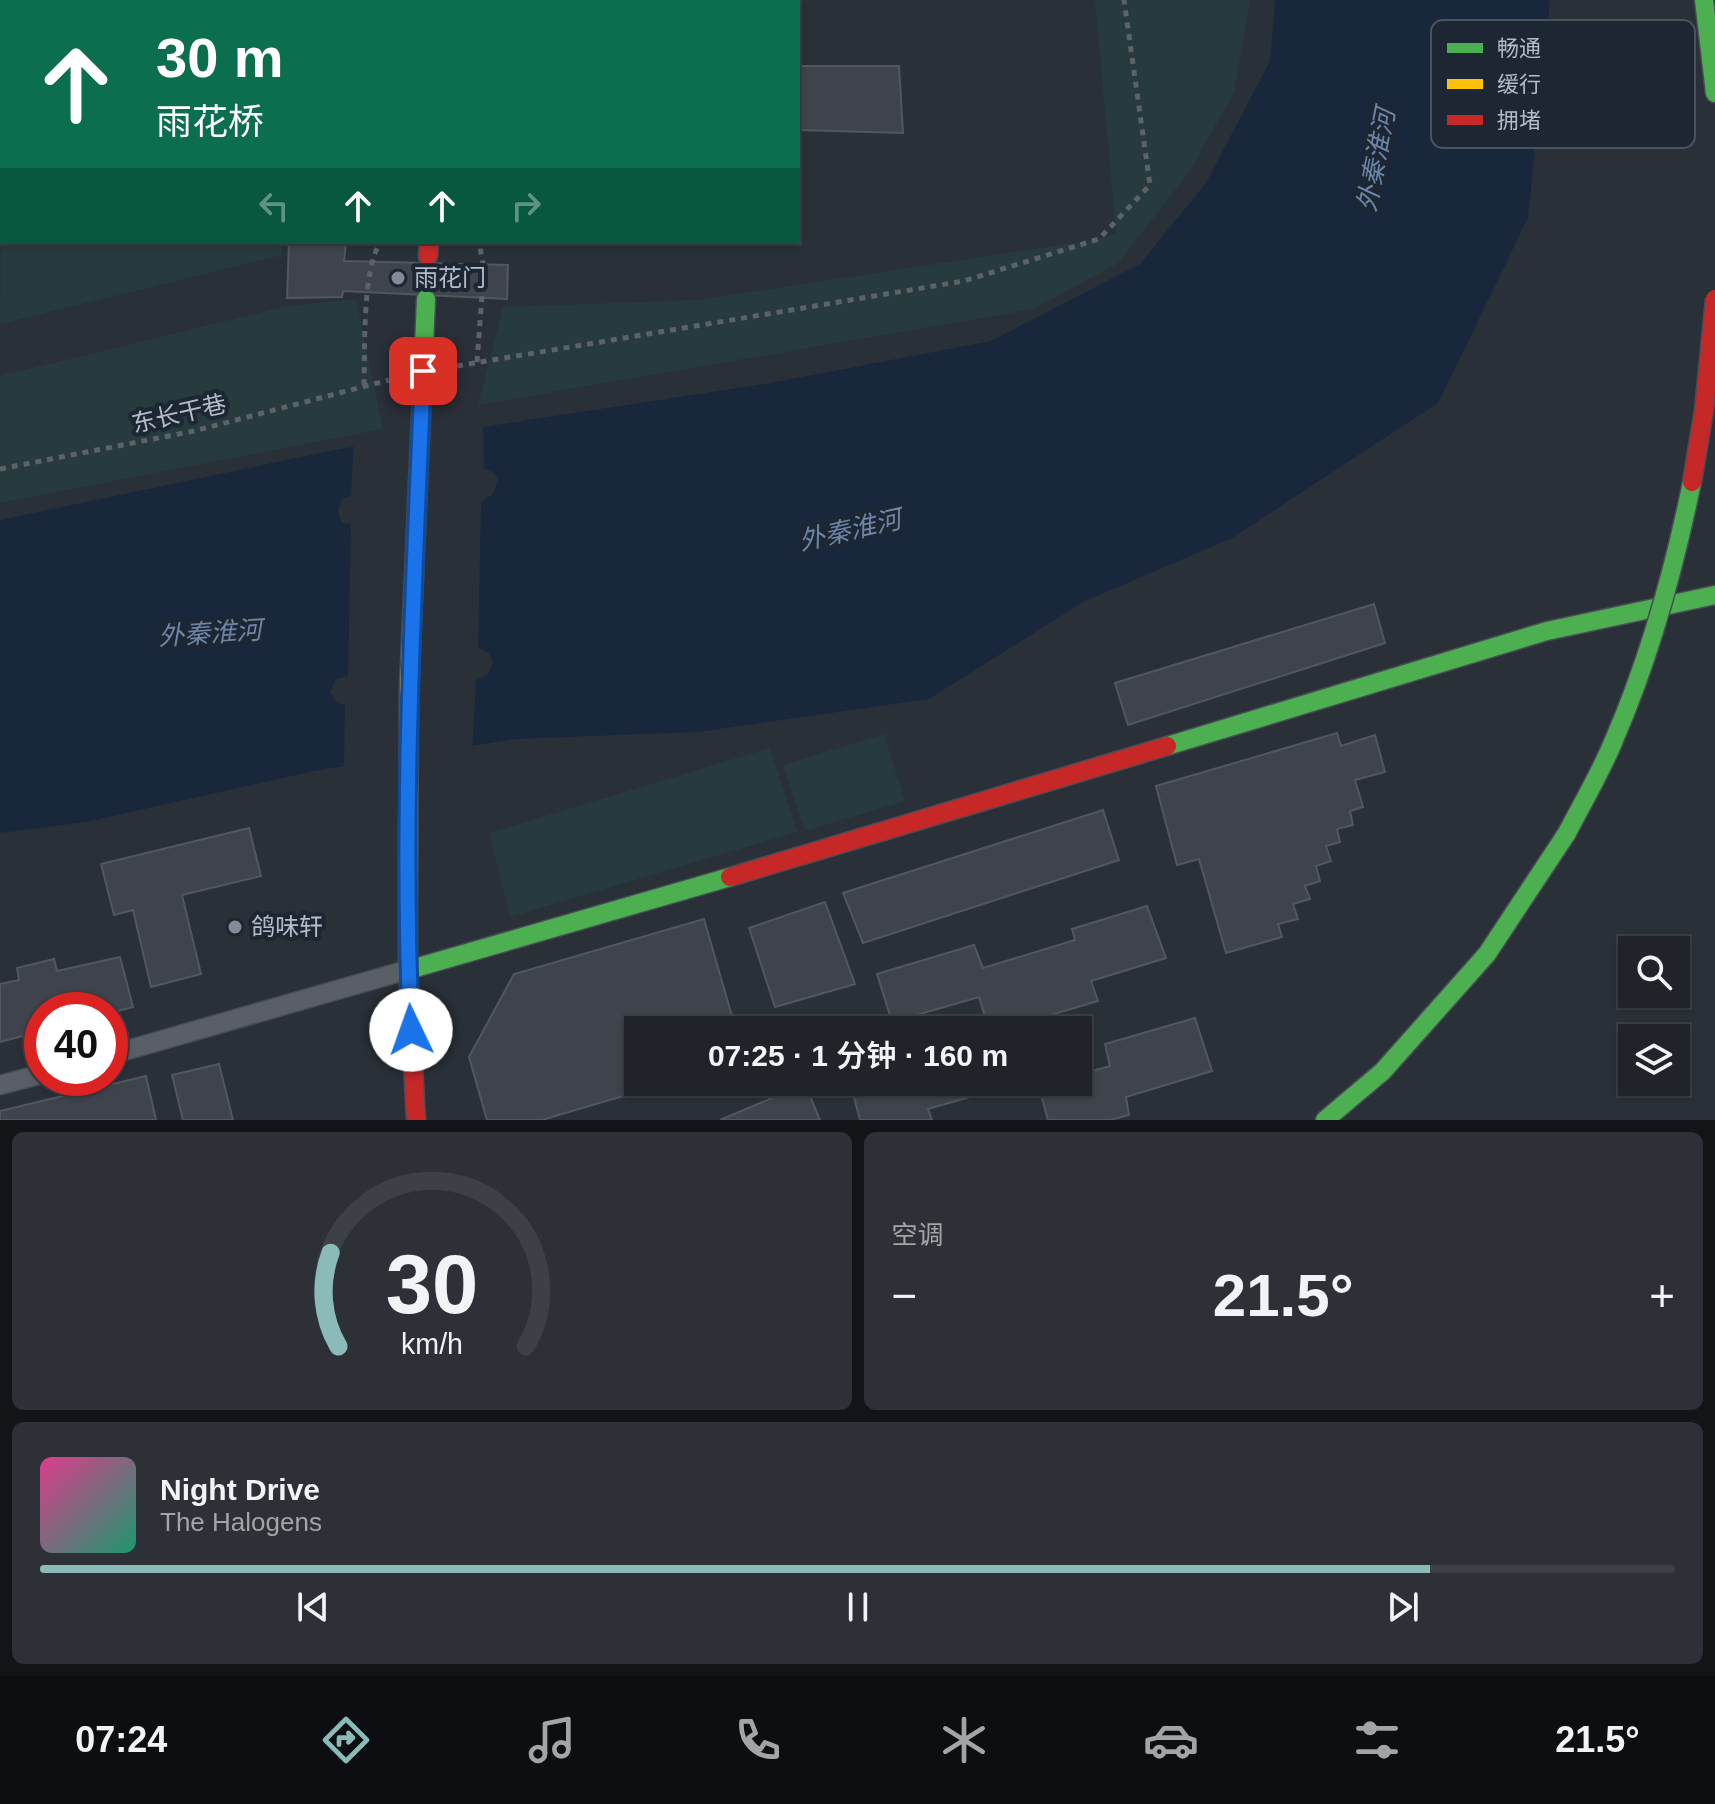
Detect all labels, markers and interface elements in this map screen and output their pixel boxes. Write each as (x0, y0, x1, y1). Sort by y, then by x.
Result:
legend (1431, 20, 1695, 148)
text: 30 m (156, 26, 284, 89)
icon: ahead (24, 32, 128, 136)
text: 畅通 (1497, 36, 1541, 61)
text: 缓行 (1497, 72, 1541, 97)
text: 雨花桥 (156, 101, 264, 142)
water label: 外秦淮河 (1351, 101, 1402, 214)
text: 拥堵 (1497, 108, 1541, 133)
icon: left (252, 184, 296, 228)
icon: ahead (336, 184, 380, 228)
icon: ahead (420, 184, 464, 228)
icon: right (504, 184, 548, 228)
place label: 雨花门 (414, 264, 486, 291)
marker: 雨花门 (389, 269, 407, 287)
pin (389, 337, 457, 405)
icon: arrive (401, 349, 445, 393)
street label: 东长干巷 (129, 390, 229, 437)
water label: 外秦淮河 (796, 503, 909, 556)
water label: 外秦淮河 (157, 614, 268, 652)
place label: 鸽味轩 (251, 913, 323, 940)
marker: 鸽味轩 (226, 918, 244, 936)
map controls (1618, 936, 1690, 1096)
button: search (1618, 936, 1690, 1008)
position arrow (369, 988, 453, 1072)
speed limit sign: 40 (24, 992, 128, 1096)
button: layers (1618, 1024, 1690, 1096)
text: 07:25 · 1 分钟 · 160 m (708, 1039, 1008, 1072)
text: 空调 (892, 1220, 944, 1250)
text: 30 (385, 1238, 478, 1331)
text: 21.5° (1213, 1262, 1354, 1329)
text: − (892, 1271, 917, 1320)
text: + (1649, 1271, 1675, 1320)
text: km/h (401, 1328, 463, 1360)
text: Night Drive (160, 1473, 320, 1506)
text: The Halogens (160, 1507, 322, 1537)
icon: previous (291, 1585, 335, 1629)
icon: pause (836, 1585, 880, 1629)
icon: next (1381, 1585, 1425, 1629)
icon: directions (318, 1712, 374, 1768)
icon: music (524, 1712, 580, 1768)
icon: phone (730, 1712, 786, 1768)
icon: climate (936, 1712, 992, 1768)
icon: car (1143, 1712, 1199, 1768)
icon: filters (1349, 1712, 1405, 1768)
text: 07:24 (75, 1719, 167, 1760)
text: 21.5° (1555, 1719, 1640, 1760)

